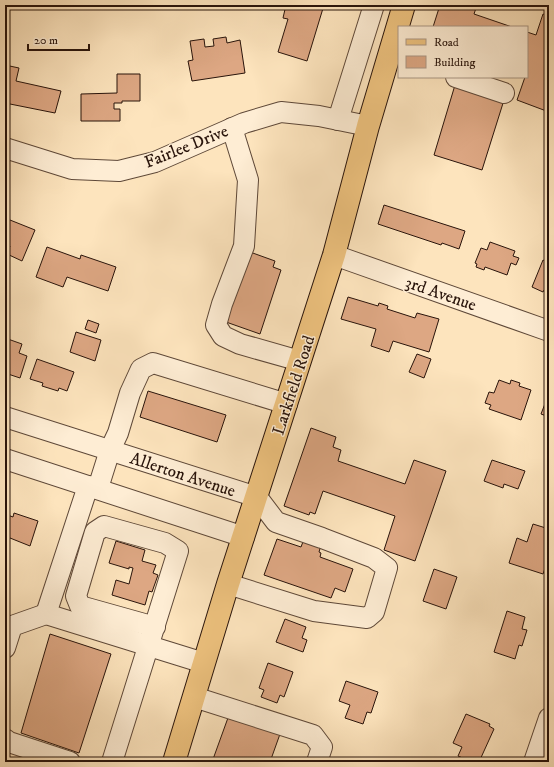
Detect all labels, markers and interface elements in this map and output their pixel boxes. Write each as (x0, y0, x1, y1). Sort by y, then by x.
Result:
scale bar (28, 26, 89, 52)
legend (398, 26, 528, 78)
text: 20 m (34, 33, 58, 48)
text: Road (434, 35, 459, 50)
text: Building (434, 55, 475, 70)
street label: Fairlee Drive (141, 120, 231, 174)
street label: 3rd Avenue (402, 272, 479, 316)
street label: Larkfield Road (268, 332, 321, 438)
street label: Allerton Avenue (127, 448, 238, 502)

